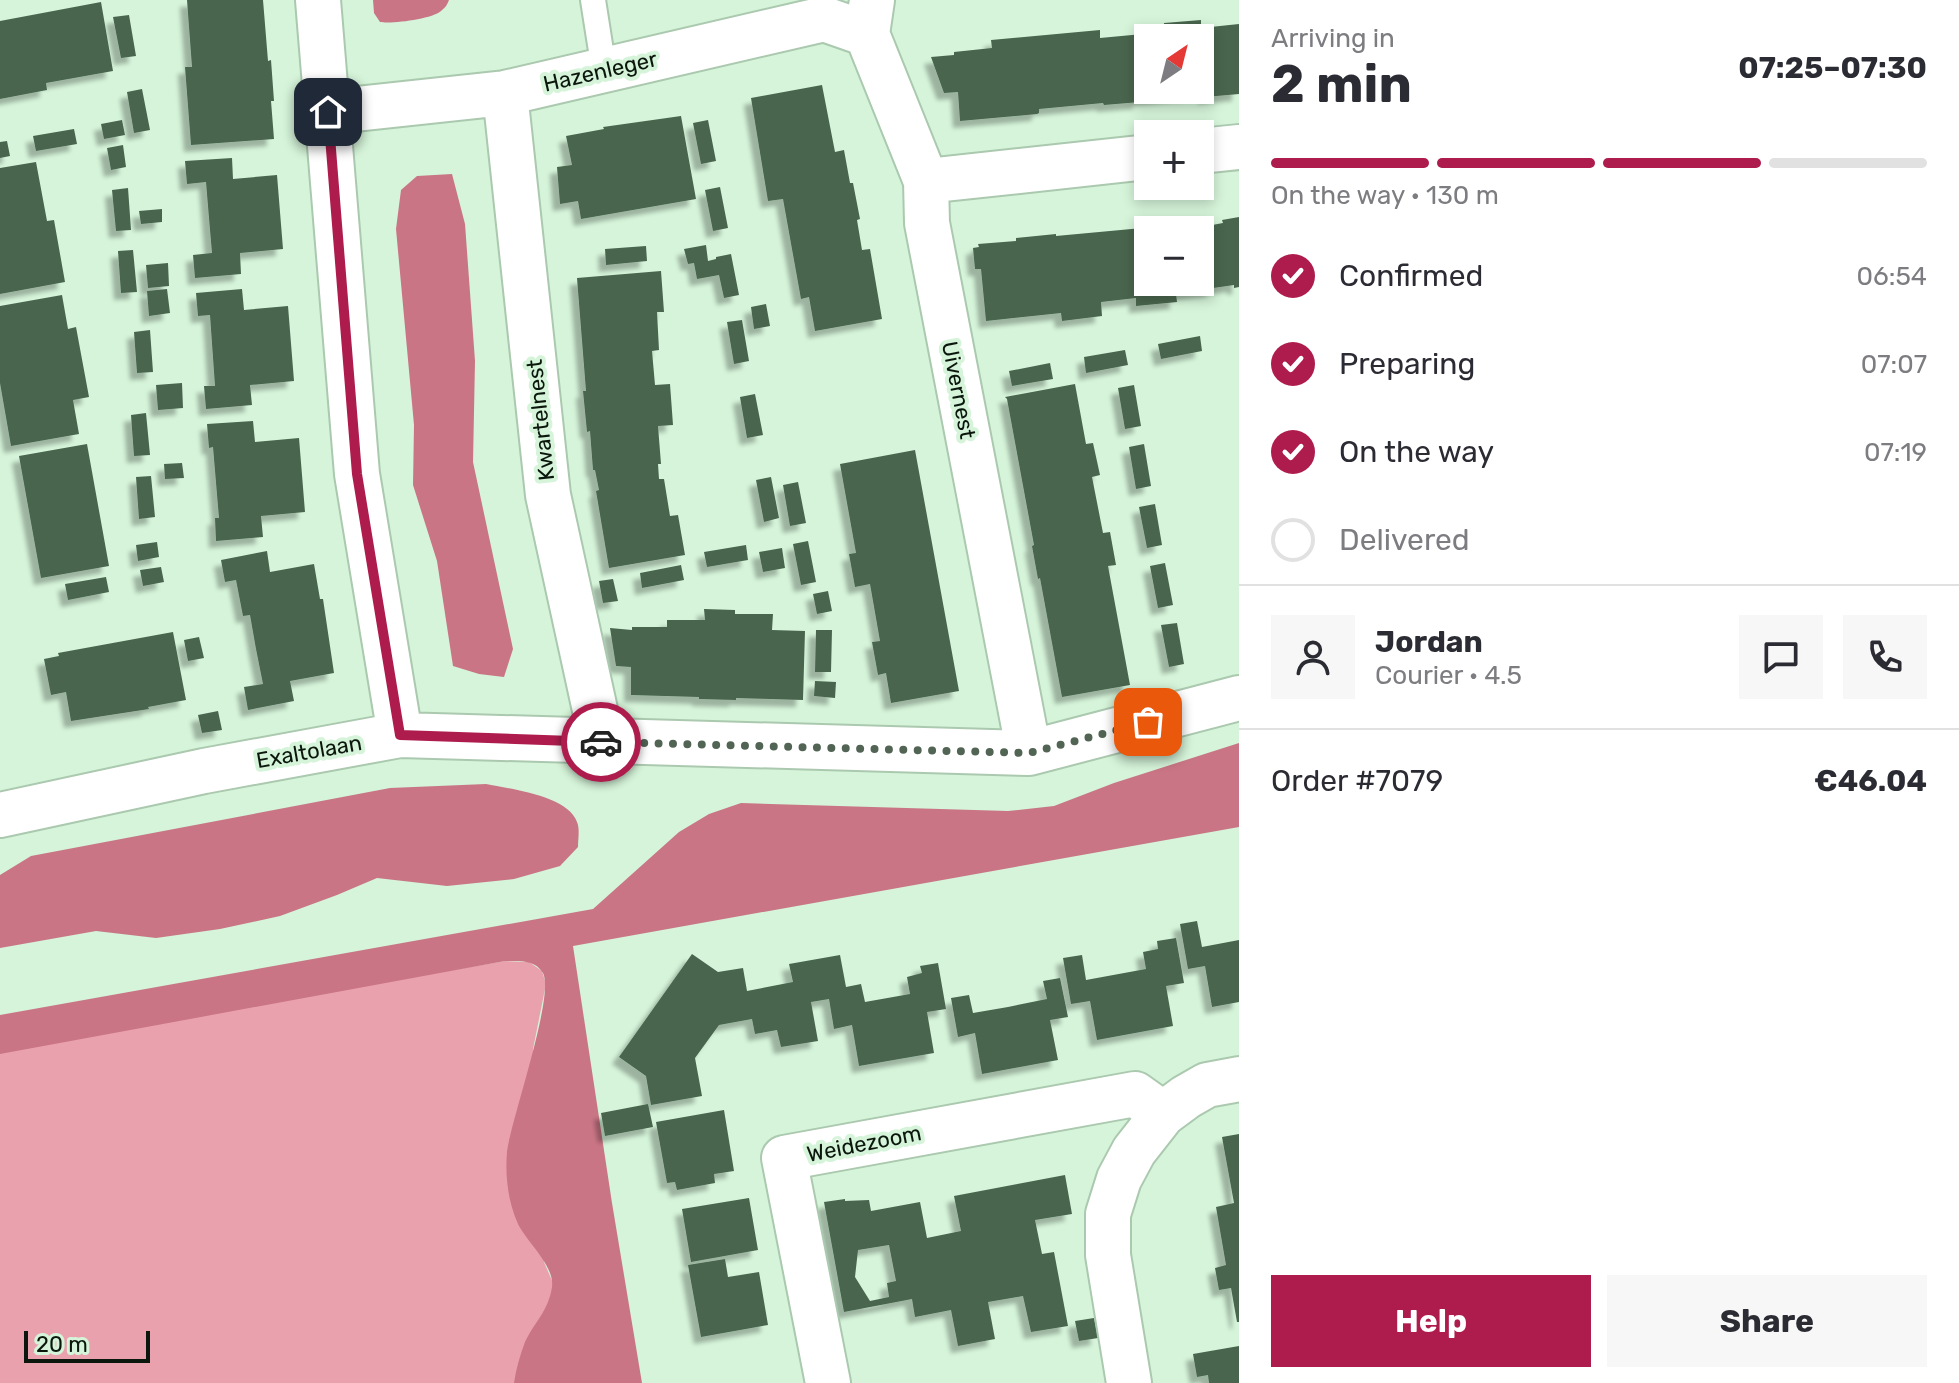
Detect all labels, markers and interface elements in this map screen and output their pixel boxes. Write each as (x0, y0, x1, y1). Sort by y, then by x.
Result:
text: Arriving in (1271, 23, 1395, 54)
north arrow (1134, 24, 1214, 104)
map controls (1134, 24, 1214, 296)
street label: Hazenleger (541, 45, 660, 98)
text: 07:25–07:30 (1738, 50, 1927, 86)
text: 2 min (1271, 53, 1412, 115)
pin (294, 78, 362, 146)
icon: home (306, 90, 350, 134)
button: + (1134, 120, 1214, 200)
text: On the way · 130 m (1271, 180, 1499, 211)
button: − (1134, 216, 1214, 296)
icon: check (1271, 254, 1315, 298)
text: Confirmed (1339, 258, 1483, 294)
text: 06:54 (1857, 261, 1927, 292)
street label: Uivernest (936, 339, 981, 441)
icon: check (1271, 342, 1315, 386)
text: Preparing (1339, 346, 1475, 382)
text: 07:07 (1861, 349, 1927, 380)
street label: Kwartelnest (521, 358, 560, 482)
icon: check (1271, 430, 1315, 474)
text: On the way (1339, 434, 1494, 470)
text: 07:19 (1864, 437, 1927, 468)
text: Delivered (1339, 522, 1470, 558)
button: person (1271, 615, 1355, 699)
button: chat (1739, 615, 1823, 699)
button: phone (1843, 615, 1927, 699)
text: Jordan (1375, 624, 1483, 660)
text: Courier · 4.5 (1375, 660, 1522, 691)
pin (1114, 688, 1182, 756)
icon: bag (1126, 700, 1170, 744)
courier (561, 702, 641, 782)
icon: car (579, 720, 623, 764)
street label: Exaltolaan (254, 729, 364, 774)
text: Order #7079 (1271, 763, 1443, 799)
text: €46.04 (1814, 763, 1927, 799)
street label: Weidezoom (805, 1119, 924, 1168)
button: Help (1271, 1275, 1591, 1367)
button: Share (1607, 1275, 1927, 1367)
scale bar (24, 1327, 150, 1363)
text: 20 m (36, 1331, 88, 1358)

